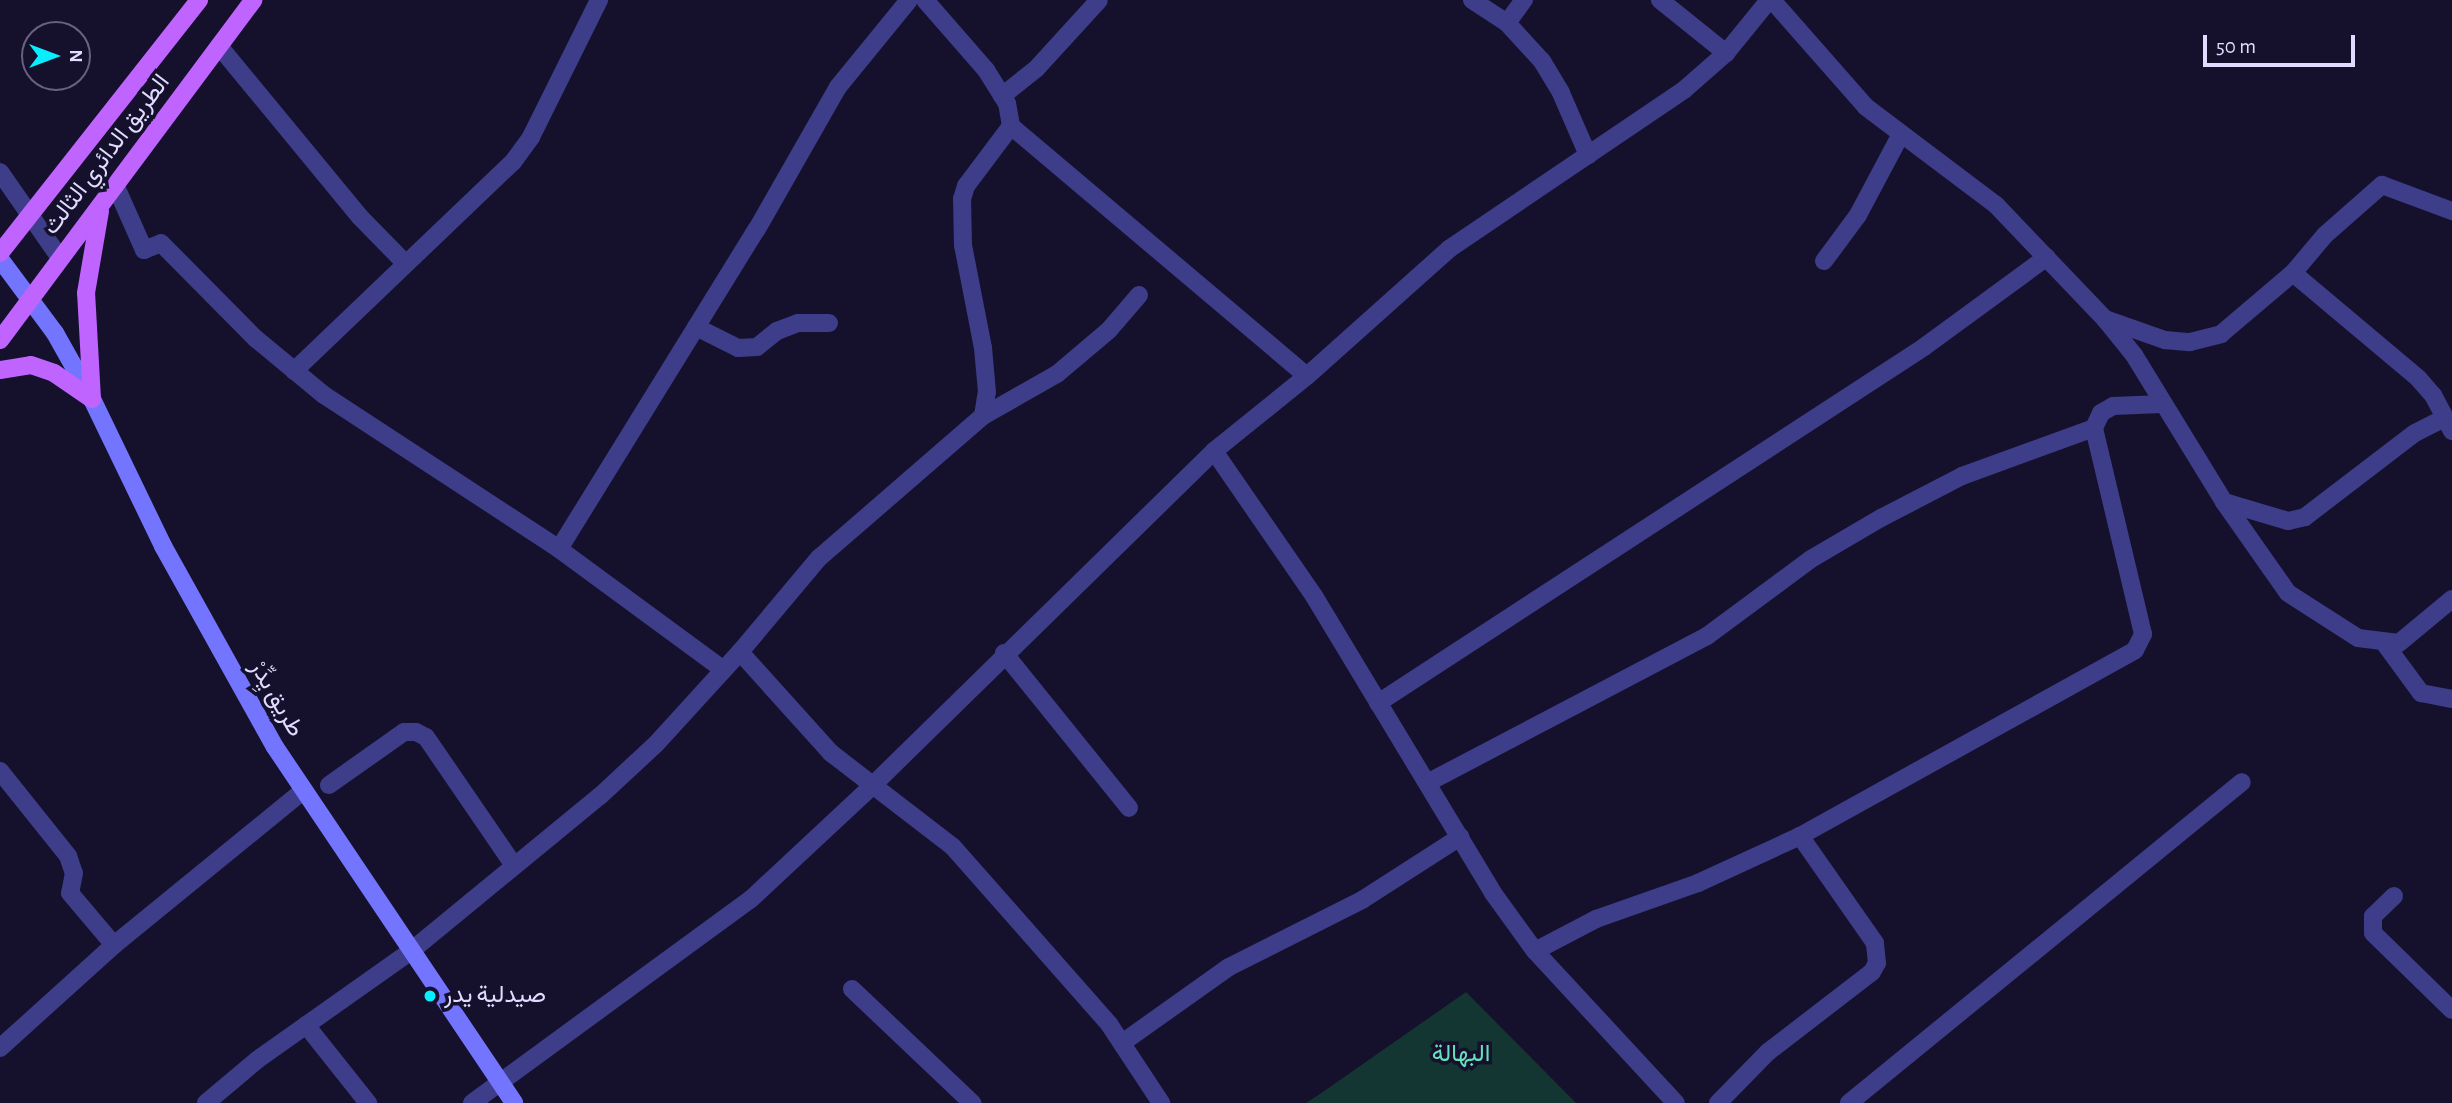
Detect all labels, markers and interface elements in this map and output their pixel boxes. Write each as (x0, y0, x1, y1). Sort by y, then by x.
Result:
north arrow (21, 21, 91, 91)
scale bar (2207, 21, 2359, 65)
text: 50 m (2216, 36, 2256, 57)
text: N (66, 49, 85, 63)
street label: الطريق الدائري الثالث (37, 69, 177, 241)
street label: طريق يِدِّرْ (243, 656, 309, 742)
place label: صيدلية يدر (444, 982, 546, 1010)
marker: صيدلية يدر (422, 988, 438, 1004)
park label: البهالة (1432, 1041, 1490, 1069)

